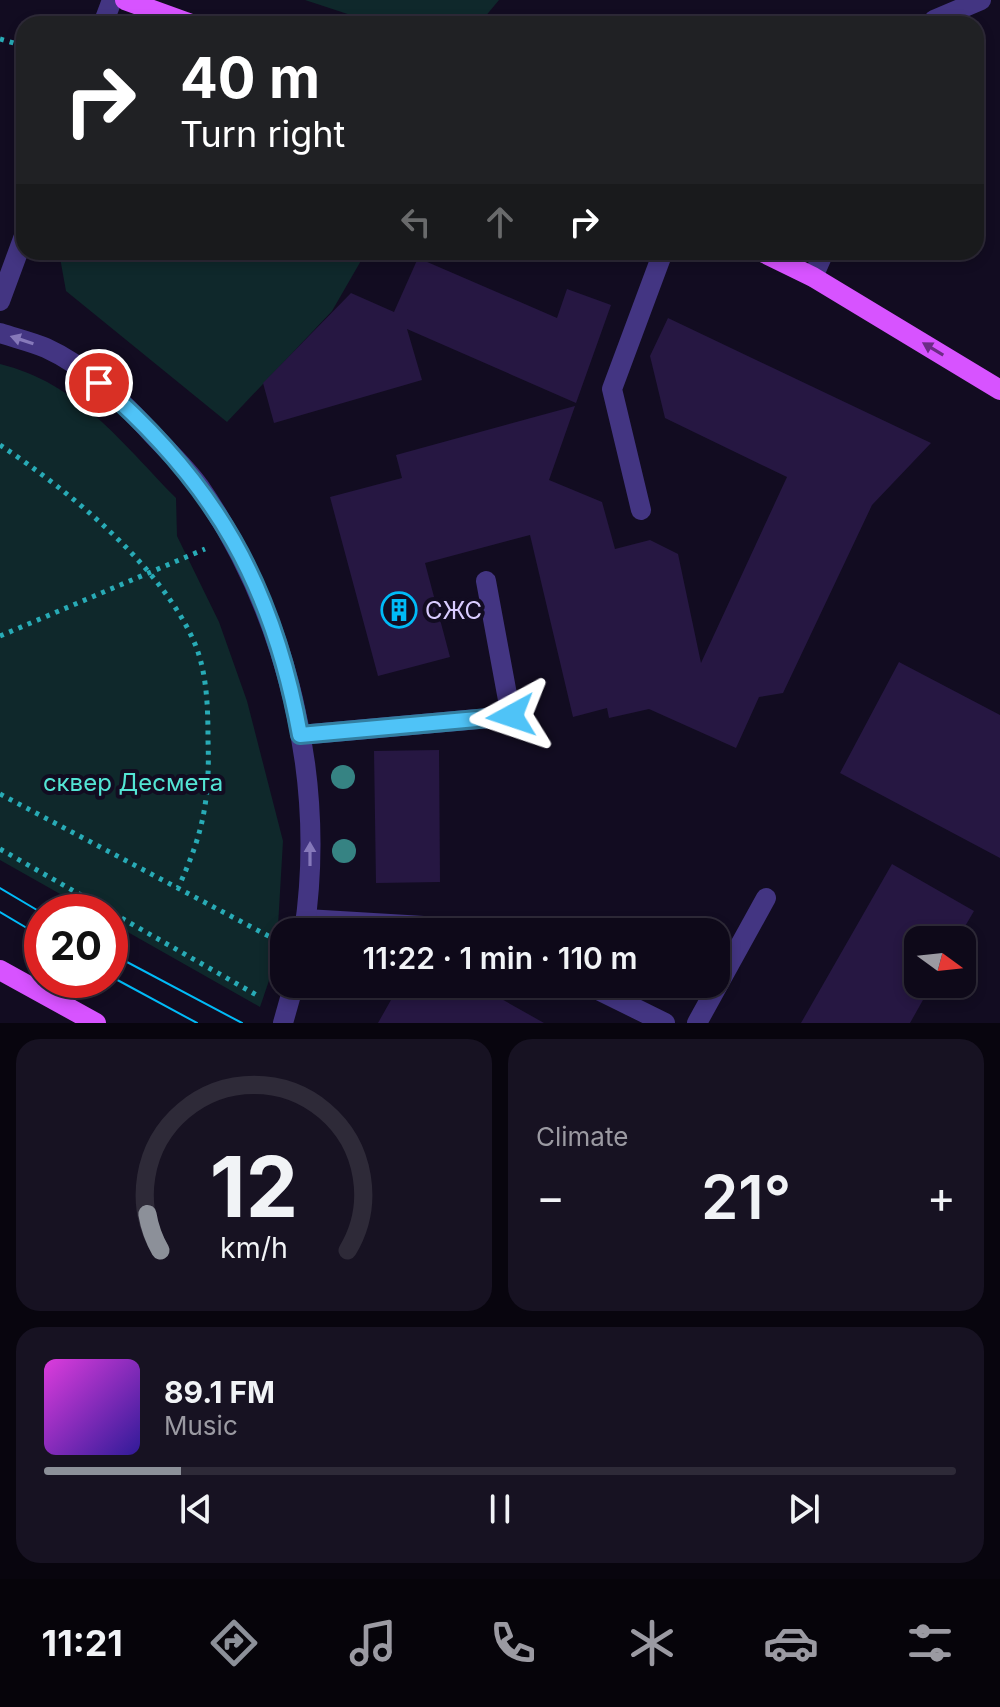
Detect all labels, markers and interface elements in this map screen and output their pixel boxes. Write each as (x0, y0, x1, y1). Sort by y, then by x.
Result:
text: 40 m (180, 44, 320, 112)
icon: right (48, 48, 152, 152)
text: Turn right (180, 112, 345, 156)
icon: left (394, 200, 438, 244)
icon: ahead (478, 200, 522, 244)
icon: right (562, 200, 606, 244)
one-way arrow (10, 333, 34, 346)
one-way arrow (922, 343, 944, 357)
pin (65, 349, 133, 417)
icon: arrive (77, 361, 121, 405)
building icon: СЖС (380, 591, 418, 629)
place label: СЖС (425, 596, 482, 625)
position arrow (469, 674, 553, 758)
park label: сквер Десмета (43, 768, 223, 797)
one-way arrow (304, 841, 316, 866)
speed limit sign: 20 (24, 894, 128, 998)
north arrow (904, 926, 976, 998)
map controls (904, 926, 976, 998)
text: 11:22 · 1 min · 110 m (363, 940, 637, 976)
text: Climate (536, 1121, 628, 1152)
text: 12 (210, 1136, 298, 1237)
text: 21° (701, 1161, 791, 1233)
text: − (536, 1170, 565, 1224)
text: + (927, 1170, 956, 1224)
text: km/h (220, 1230, 288, 1265)
text: 89.1 FM (164, 1374, 275, 1410)
text: Music (164, 1410, 238, 1441)
icon: previous (174, 1487, 218, 1531)
icon: pause (478, 1487, 522, 1531)
icon: next (782, 1487, 826, 1531)
icon: directions (206, 1615, 262, 1671)
icon: music (345, 1615, 401, 1671)
icon: phone (485, 1615, 541, 1671)
icon: climate (624, 1615, 680, 1671)
icon: car (763, 1615, 819, 1671)
icon: filters (902, 1615, 958, 1671)
text: 11:21 (42, 1621, 123, 1665)

